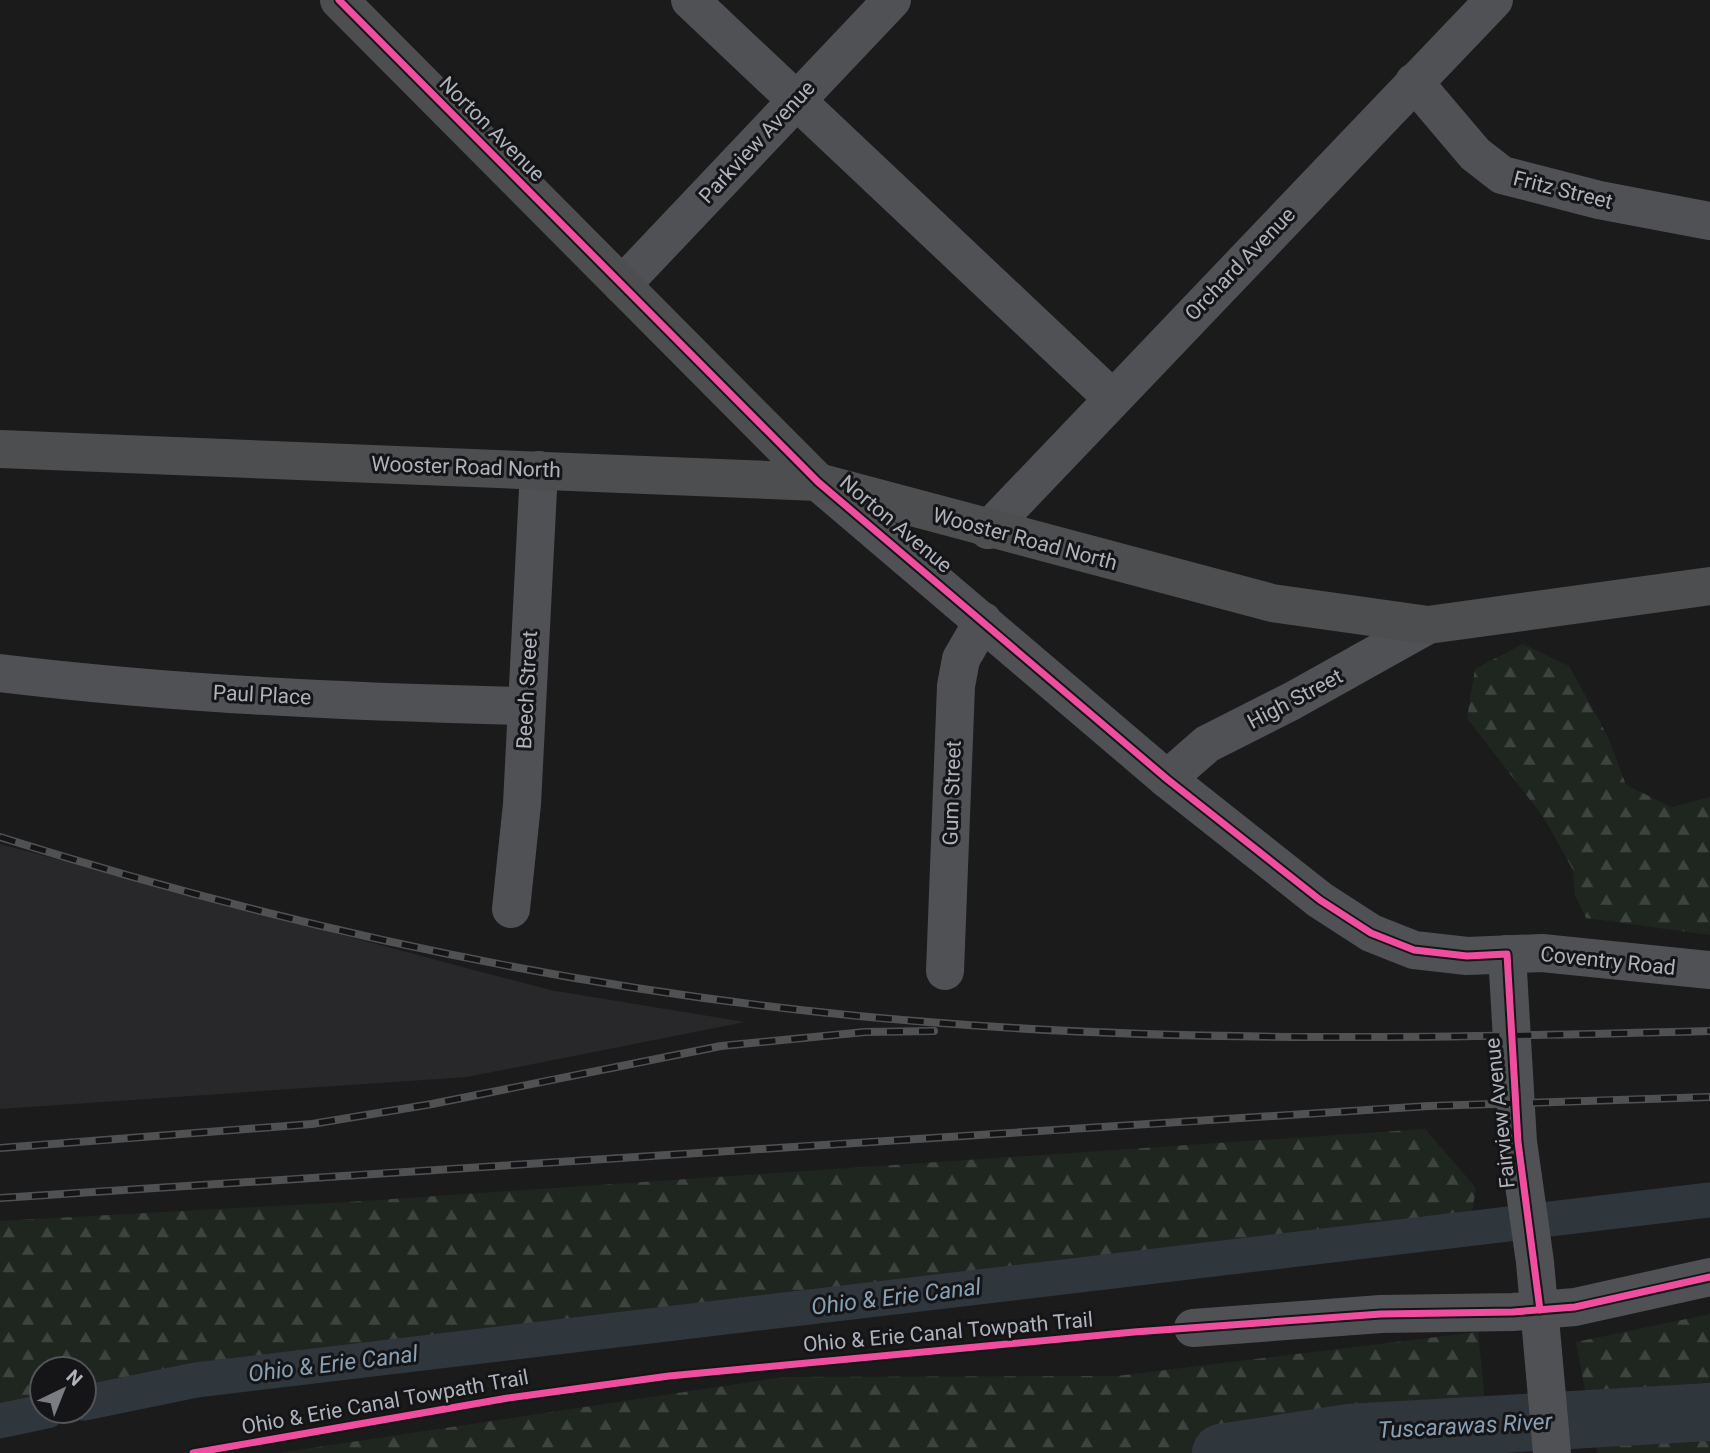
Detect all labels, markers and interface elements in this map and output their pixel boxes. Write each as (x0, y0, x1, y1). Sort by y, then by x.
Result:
street label: Norton Avenue (434, 71, 550, 187)
street label: Parkview Avenue (694, 76, 820, 208)
street label: Fritz Street (1511, 166, 1615, 214)
street label: Orchard Avenue (1180, 202, 1300, 326)
street label: Wooster Road North (371, 452, 561, 482)
street label: Norton Avenue (835, 470, 957, 578)
street label: Wooster Road North (930, 503, 1120, 575)
street label: Beech Street (512, 630, 542, 750)
street label: High Street (1243, 664, 1347, 734)
street label: Paul Place (212, 680, 312, 710)
street label: Gum Street (938, 740, 966, 846)
street label: Coventry Road (1539, 942, 1677, 980)
street label: Fairview Avenue (1480, 1037, 1520, 1189)
water label: Ohio & Erie Canal (810, 1273, 983, 1321)
street label: Ohio & Erie Canal Towpath Trail (802, 1307, 1094, 1357)
water label: Ohio & Erie Canal (247, 1340, 420, 1388)
north arrow (28, 1355, 98, 1425)
text: N (62, 1365, 87, 1391)
street label: Ohio & Erie Canal Towpath Trail (240, 1365, 530, 1439)
water label: Tuscarawas River (1377, 1408, 1554, 1444)

